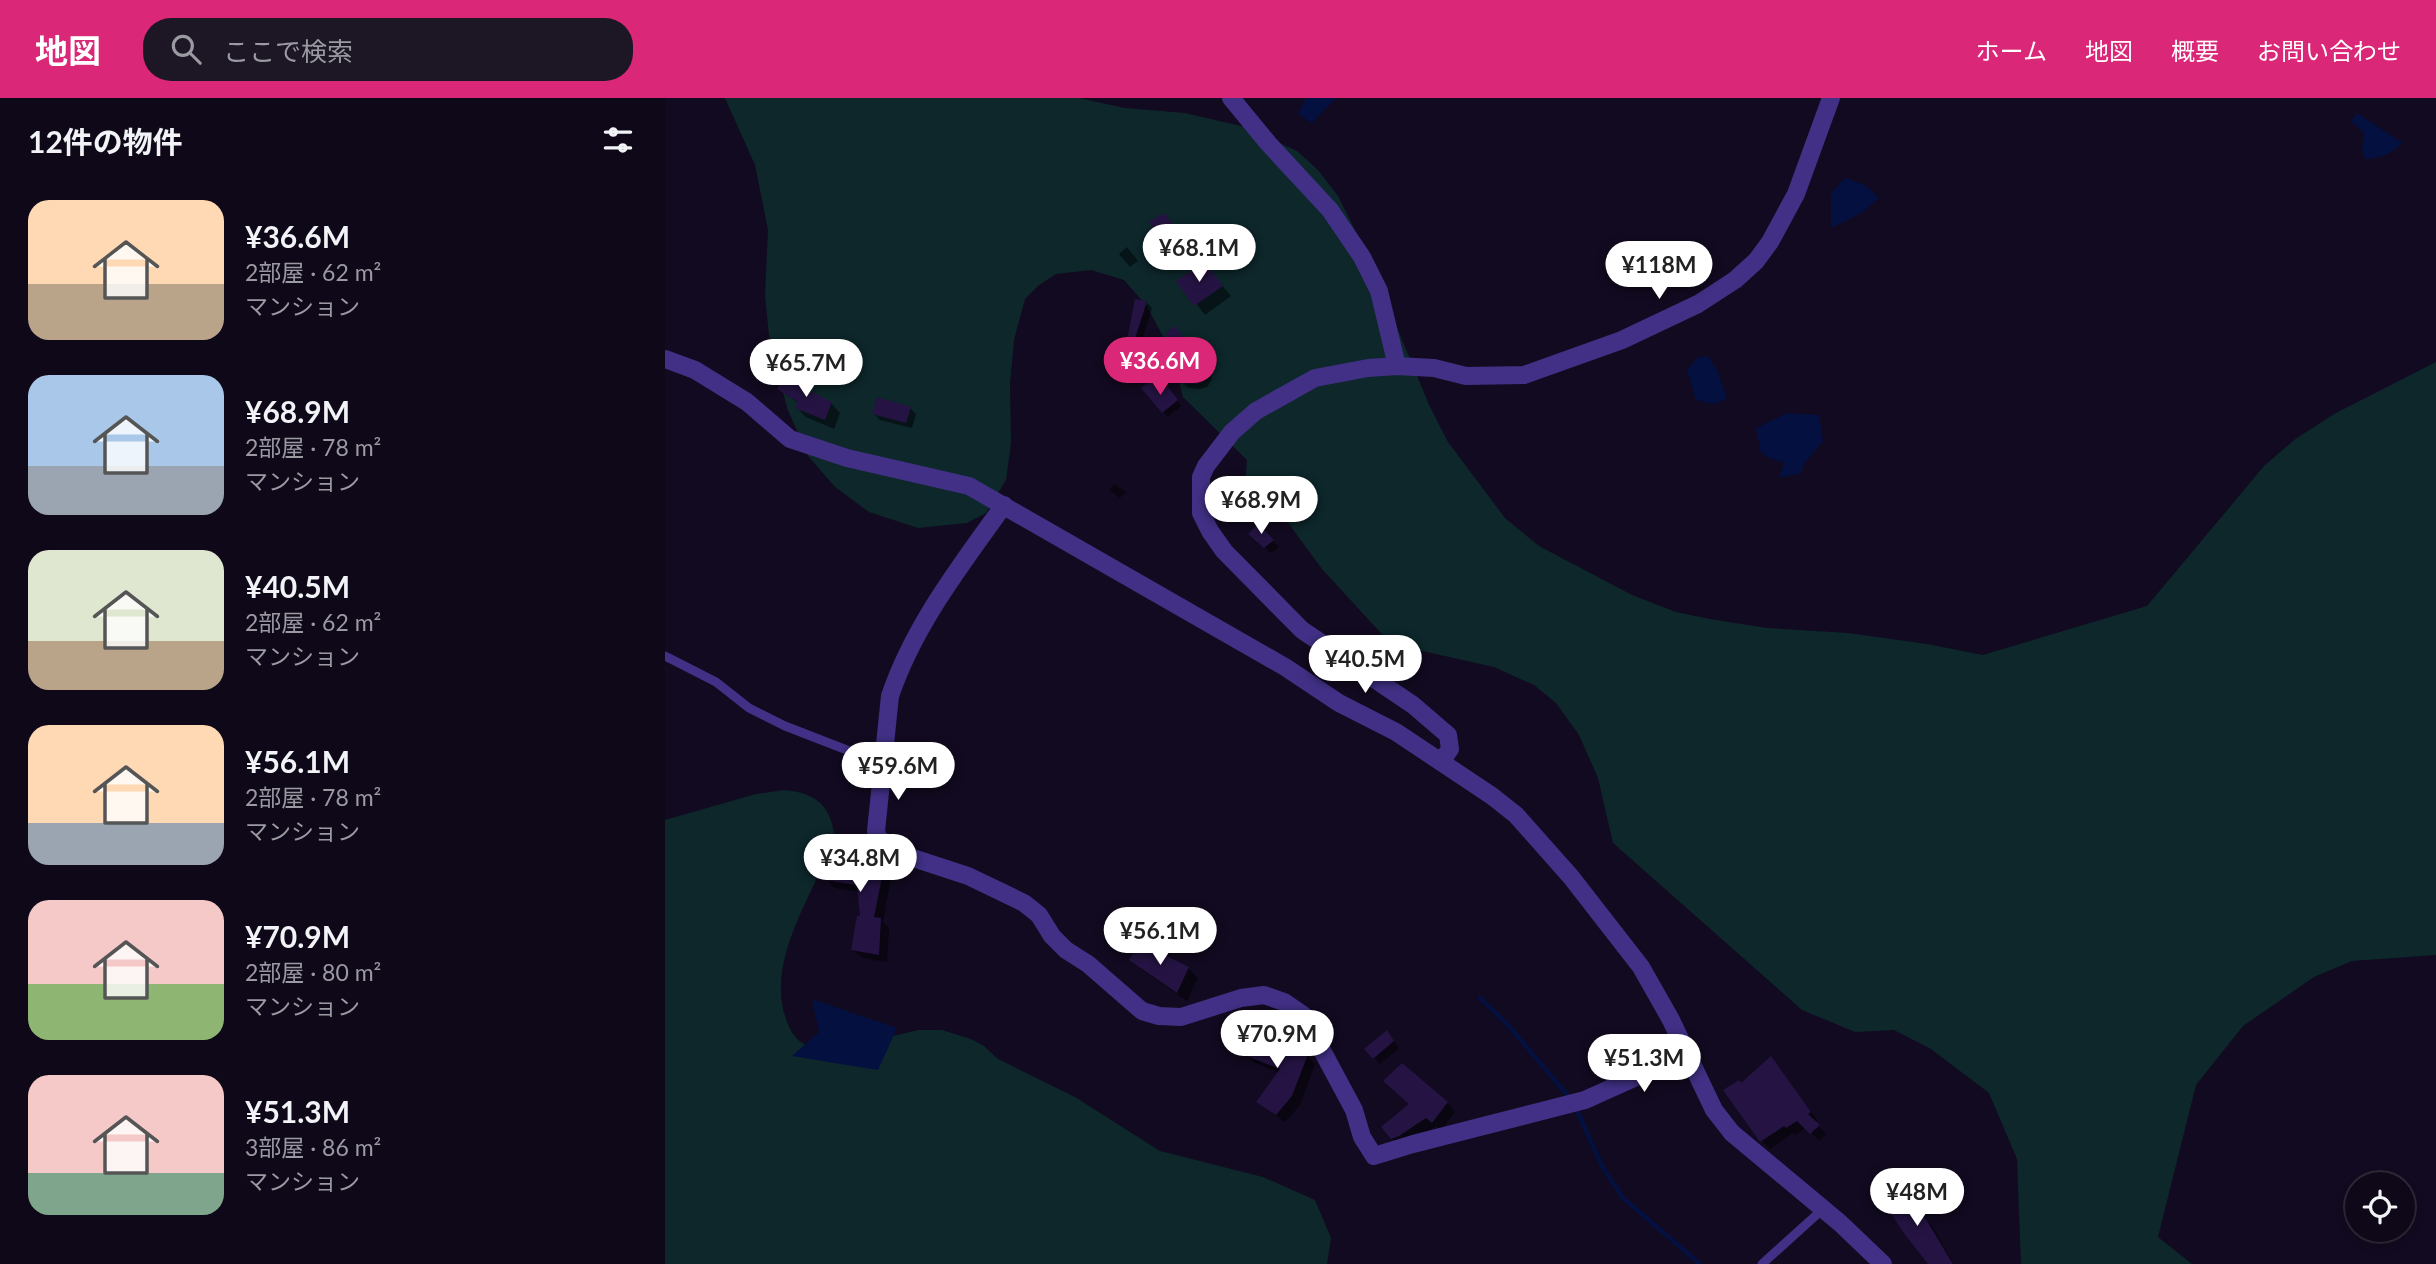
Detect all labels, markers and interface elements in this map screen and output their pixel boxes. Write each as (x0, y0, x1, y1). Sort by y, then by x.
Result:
search box (143, 18, 633, 81)
text: 地図 (35, 30, 101, 70)
icon: search (167, 30, 205, 68)
text: ここで検索 (223, 35, 353, 67)
text: ホーム (1976, 36, 2047, 65)
text: 地図 (2085, 36, 2133, 65)
text: 概要 (2171, 36, 2219, 65)
text: お問い合わせ (2257, 36, 2401, 65)
icon: filters (599, 121, 637, 159)
text: 12件の物件 (28, 123, 183, 159)
text: ¥36.6M (245, 218, 350, 254)
pin: ¥68.1M (1142, 225, 1256, 284)
icon: home (84, 228, 168, 312)
text: ¥68.1M (1159, 233, 1239, 261)
pin: ¥118M (1610, 242, 1708, 301)
text: ¥118M (1621, 250, 1697, 278)
text: 2部屋 · 62 m² (245, 258, 381, 286)
text: マンション (245, 292, 360, 320)
pin: ¥36.6M (1103, 338, 1217, 397)
pin: ¥65.7M (749, 340, 863, 399)
text: ¥36.6M (1120, 346, 1200, 374)
text: ¥65.7M (766, 348, 846, 376)
text: ¥68.9M (245, 393, 350, 429)
icon: home (84, 403, 168, 487)
text: 2部屋 · 78 m² (245, 433, 381, 461)
text: マンション (245, 467, 360, 495)
pin: ¥68.9M (1204, 476, 1318, 536)
text: ¥68.9M (1221, 485, 1301, 513)
text: ¥40.5M (245, 568, 350, 604)
icon: home (84, 578, 168, 662)
text: 2部屋 · 62 m² (245, 608, 381, 636)
pin: ¥40.5M (1308, 636, 1422, 695)
text: マンション (245, 642, 360, 670)
text: ¥40.5M (1325, 644, 1405, 672)
pin: ¥59.6M (841, 742, 955, 802)
text: ¥56.1M (245, 743, 350, 779)
text: ¥59.6M (858, 751, 938, 779)
icon: home (84, 753, 168, 837)
text: 2部屋 · 78 m² (245, 783, 381, 811)
text: マンション (245, 817, 360, 845)
pin: ¥34.8M (803, 834, 917, 894)
text: ¥34.8M (820, 843, 900, 871)
pin: ¥56.1M (1103, 908, 1217, 967)
text: ¥56.1M (1120, 916, 1200, 944)
text: ¥70.9M (245, 918, 350, 954)
icon: home (84, 928, 168, 1012)
text: 2部屋 · 80 m² (245, 958, 381, 986)
text: マンション (245, 992, 360, 1020)
pin: ¥70.9M (1220, 1010, 1334, 1070)
text: ¥70.9M (1237, 1019, 1317, 1047)
pin: ¥51.3M (1587, 1034, 1701, 1094)
text: ¥51.3M (1604, 1043, 1684, 1071)
text: ¥51.3M (245, 1093, 350, 1129)
icon: home (84, 1103, 168, 1187)
text: 3部屋 · 86 m² (245, 1133, 381, 1161)
text: マンション (245, 1167, 360, 1195)
pin: ¥48M (1876, 1168, 1958, 1228)
map controls (2345, 1172, 2415, 1242)
button: locate (2345, 1172, 2415, 1242)
text: ¥48M (1886, 1177, 1948, 1205)

